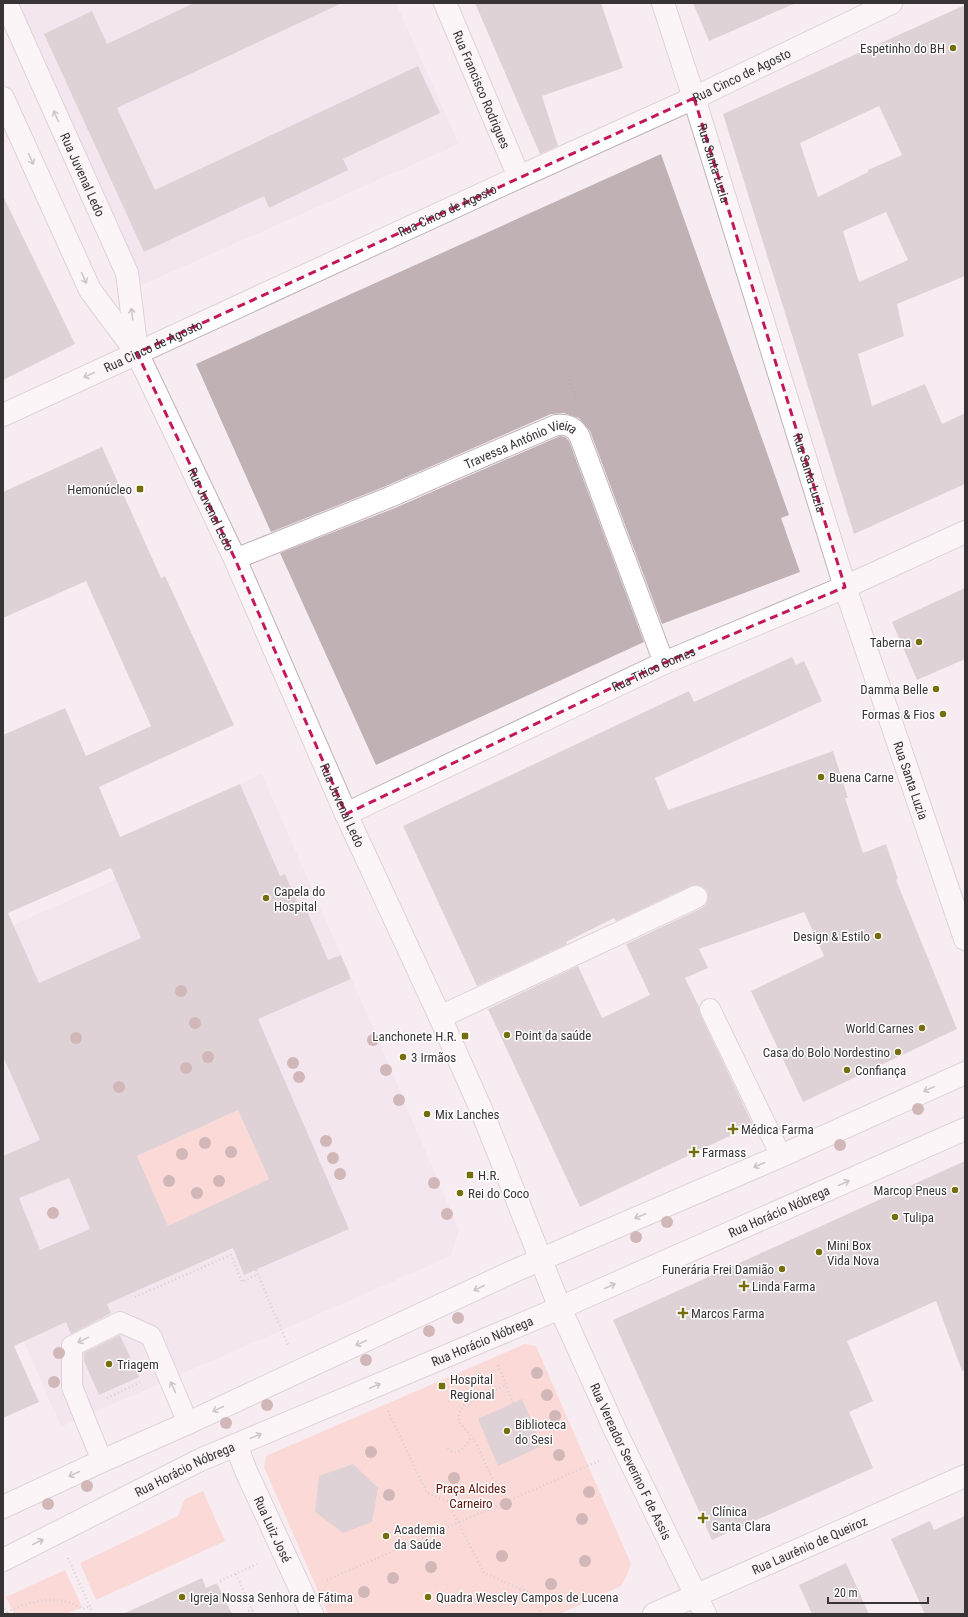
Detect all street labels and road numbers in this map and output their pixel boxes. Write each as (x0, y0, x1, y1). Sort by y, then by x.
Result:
street label: Rua Francisco Rodrigues (450, 28, 513, 151)
street label: Rua Cinco de Agosto (690, 46, 793, 105)
street label: Rua Santa Luzia (694, 122, 733, 205)
street label: Rua Juvenal Ledo (57, 130, 108, 219)
street label: Rua Cinco de Agosto (396, 181, 499, 240)
street label: Rua Cinco de Agosto (101, 317, 205, 376)
street label: Travessa António Vieira (462, 418, 580, 472)
street label: Rua Santa Luzia (790, 431, 828, 514)
street label: Rua Juvenal Ledo (185, 465, 237, 553)
street label: Rua Titico Gomes (609, 644, 698, 695)
street label: Rua Santa Luzia (890, 739, 931, 822)
street label: Rua Juvenal Ledo (317, 761, 367, 850)
street label: Rua Horácio Nóbrega (726, 1183, 832, 1241)
street label: Rua Horácio Nóbrega (429, 1313, 535, 1370)
street label: Rua Vereador Severino F de Assis (587, 1381, 675, 1542)
street label: Rua Horácio Nóbrega (132, 1439, 237, 1500)
street label: Rua Luiz José (251, 1494, 294, 1565)
street label: Rua Laurênio de Queiroz (750, 1513, 870, 1578)

